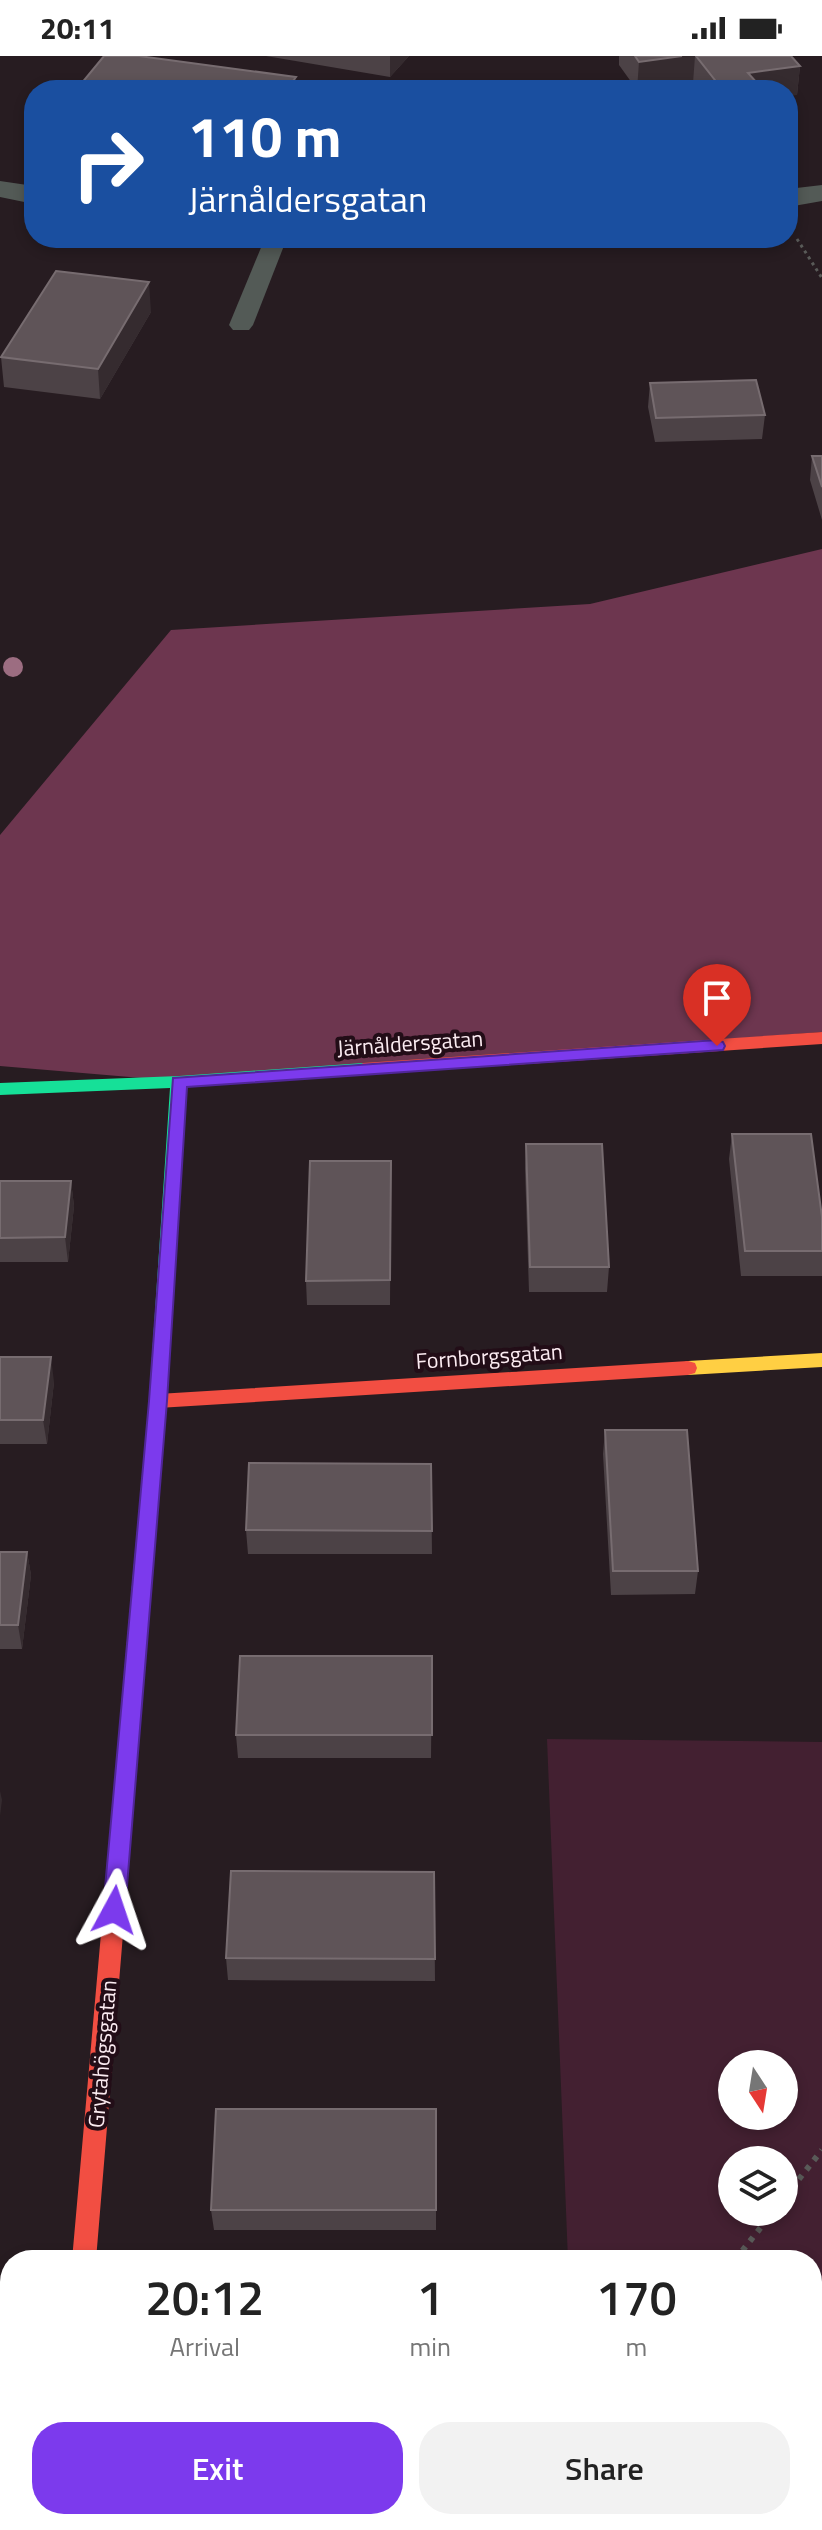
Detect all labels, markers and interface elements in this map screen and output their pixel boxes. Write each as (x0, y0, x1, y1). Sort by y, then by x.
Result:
text: 20:11 (40, 5, 115, 51)
text: 110 m (188, 94, 341, 179)
icon: right (56, 112, 160, 216)
text: Järnåldersgatan (188, 171, 427, 226)
pin (683, 964, 751, 1046)
icon: arrive (695, 976, 739, 1020)
street label: Järnåldersgatan (336, 1021, 484, 1065)
street label: Fornborgsgatan (414, 1334, 564, 1378)
position arrow (72, 1868, 156, 1952)
street label: Grytahögsgatan (79, 1979, 125, 2129)
north arrow (718, 2050, 798, 2130)
map controls (718, 2050, 798, 2226)
button: layers (718, 2146, 798, 2226)
text: 20:12 (145, 2261, 264, 2334)
text: 1 (417, 2261, 444, 2334)
text: 170 (596, 2261, 677, 2334)
text: Arrival (169, 2327, 240, 2366)
text: min (409, 2327, 451, 2366)
text: m (626, 2327, 647, 2366)
button: Exit (32, 2422, 403, 2514)
button: Share (419, 2422, 790, 2514)

